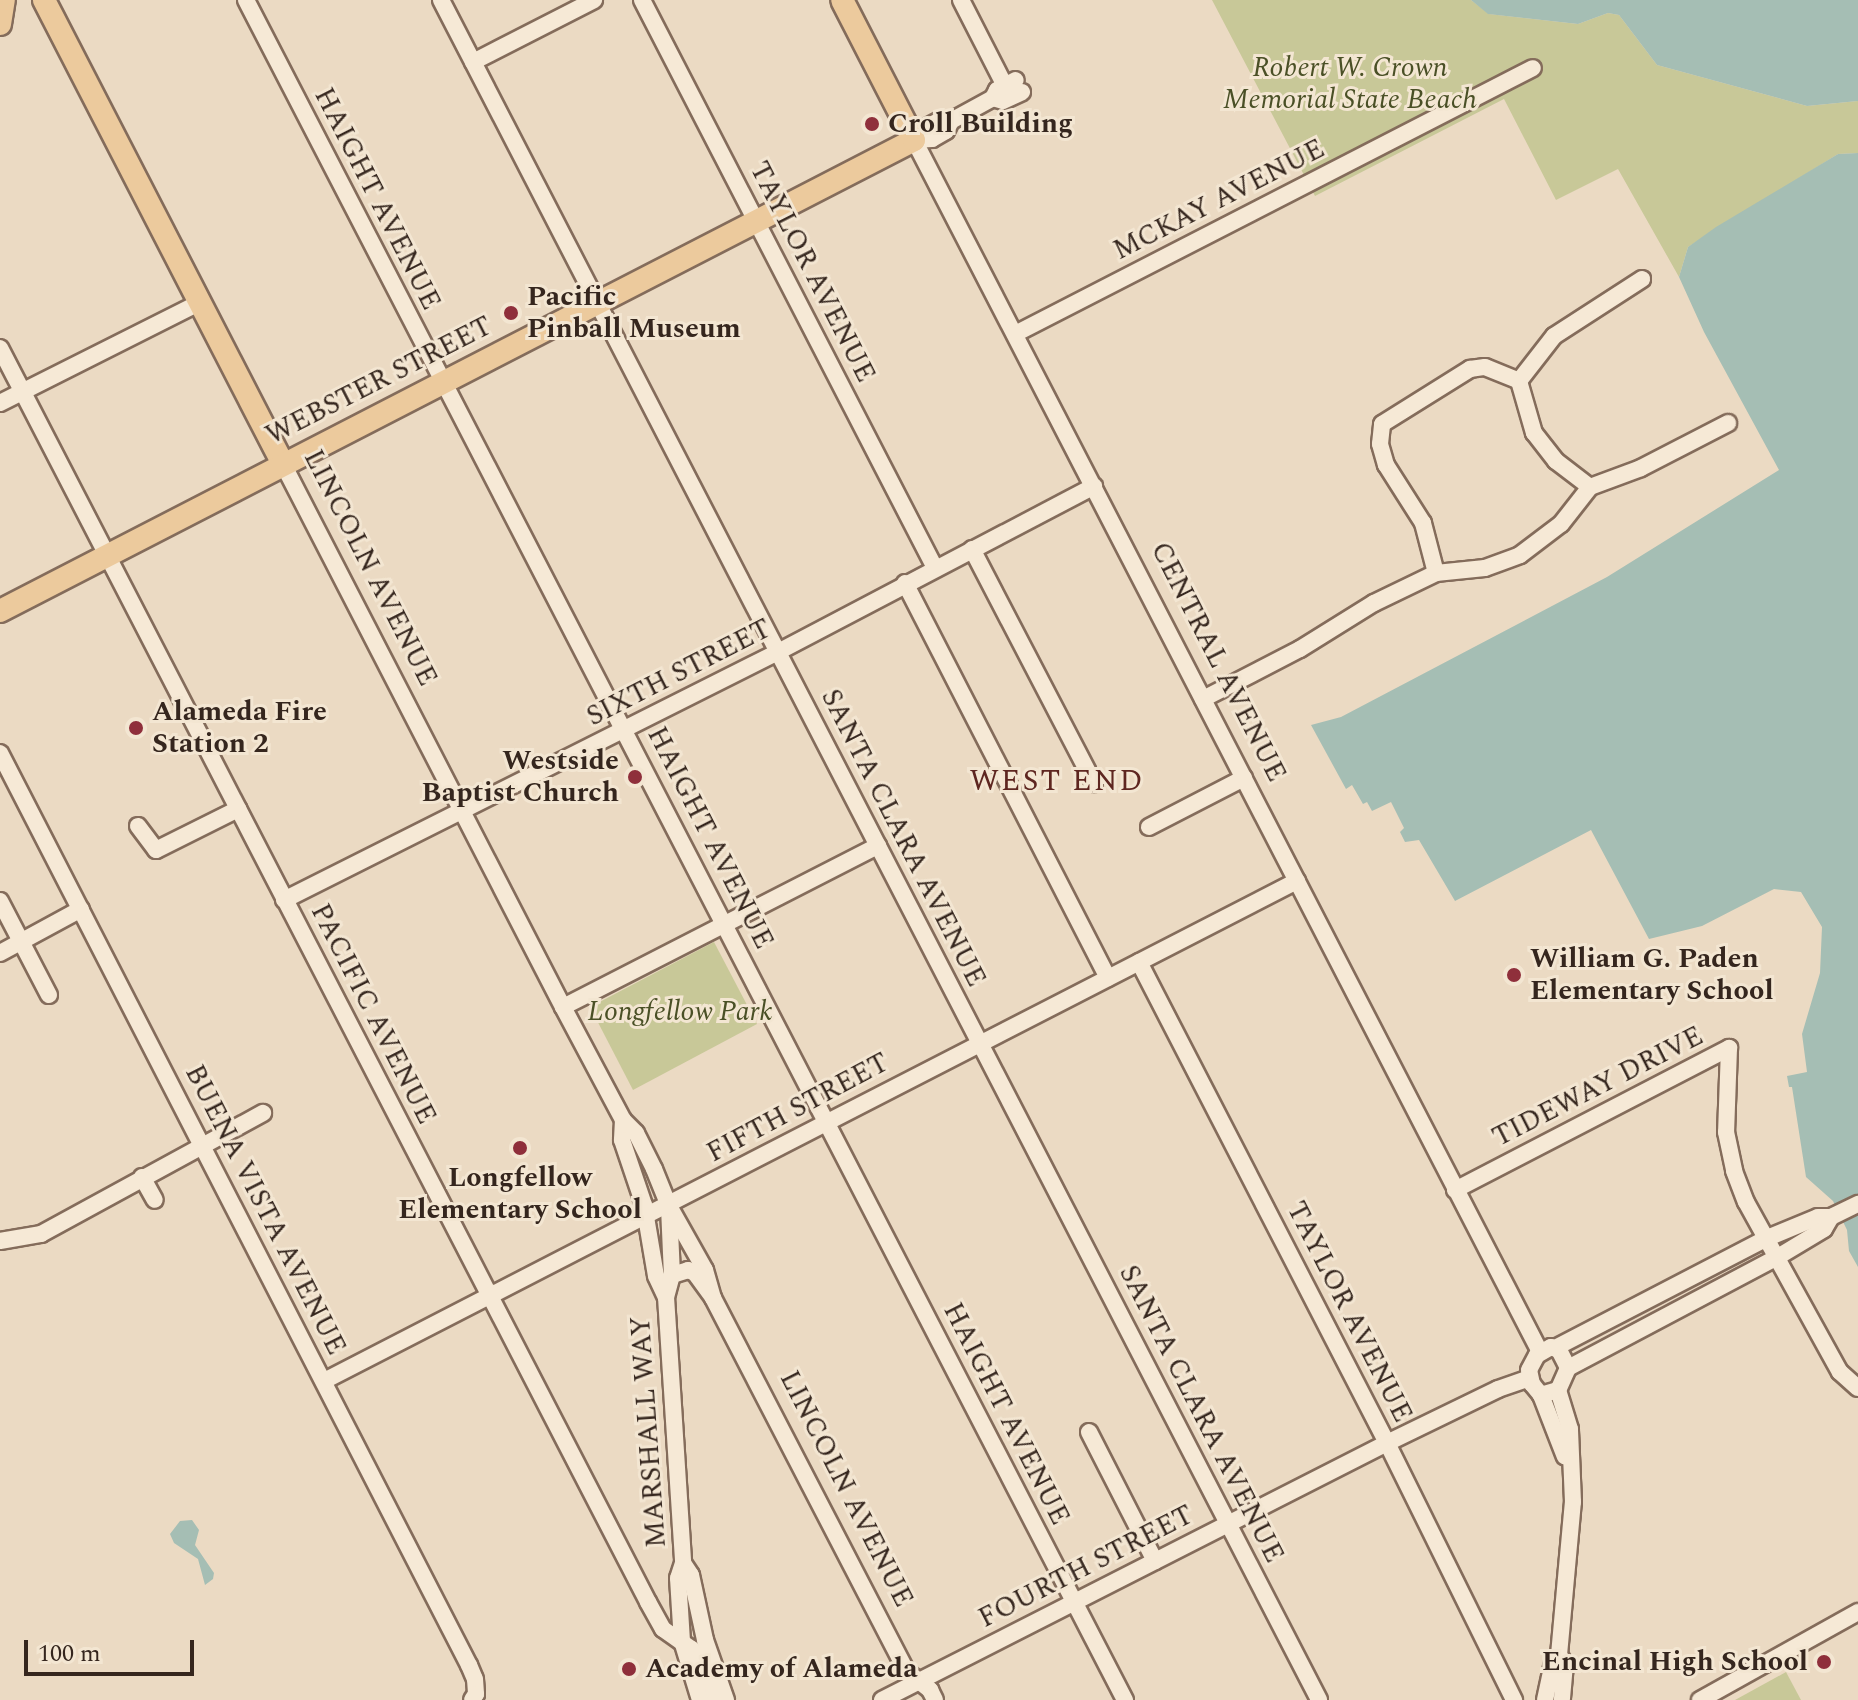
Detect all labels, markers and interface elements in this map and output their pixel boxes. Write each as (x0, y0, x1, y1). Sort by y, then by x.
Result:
park label: Robert W. Crown Memorial State Beach (1223, 51, 1477, 117)
street label: HAIGHT AVENUE (306, 82, 448, 316)
place label: Croll Building (888, 107, 1073, 141)
marker: Croll Building (863, 115, 881, 133)
street label: MCKAY AVENUE (1108, 132, 1330, 268)
street label: TAYLOR AVENUE (742, 156, 882, 388)
place label: Pacific Pinball Museum (527, 280, 741, 346)
marker: Pacific Pinball Museum (502, 304, 520, 322)
street label: WEBSTER STREET (260, 309, 498, 453)
street label: LINCOLN AVENUE (296, 444, 444, 692)
street label: CENTRAL AVENUE (1143, 537, 1293, 787)
street label: SIXTH STREET (581, 612, 777, 734)
street label: SANTA CLARA AVENUE (813, 684, 993, 992)
place label: Alameda Fire Station 2 (152, 695, 327, 761)
marker: Alameda Fire Station 2 (127, 719, 145, 737)
street label: HAIGHT AVENUE (639, 721, 781, 955)
place label: Westside Baptist Church (422, 744, 619, 810)
district label: WEST END (969, 763, 1145, 799)
marker: Westside Baptist Church (626, 768, 644, 786)
street label: PACIFIC AVENUE (303, 898, 443, 1130)
place label: William G. Paden Elementary School (1530, 942, 1774, 1008)
marker: William G. Paden Elementary School (1505, 966, 1523, 984)
park label: Longfellow Park (587, 995, 773, 1029)
street label: TIDEWAY DRIVE (1487, 1019, 1709, 1155)
street label: FIFTH STREET (701, 1046, 895, 1170)
street label: BUENA VISTA AVENUE (177, 1059, 353, 1361)
marker: Longfellow Elementary School (511, 1139, 529, 1157)
place label: Longfellow Elementary School (398, 1161, 642, 1227)
street label: TAYLOR AVENUE (1279, 1196, 1419, 1428)
street label: SANTA CLARA AVENUE (1111, 1260, 1291, 1568)
street label: HAIGHT AVENUE (935, 1297, 1077, 1531)
street label: MARSHALL WAY (624, 1315, 674, 1549)
street label: LINCOLN AVENUE (772, 1365, 920, 1613)
street label: FOURTH STREET (973, 1498, 1199, 1636)
scale bar (28, 1624, 198, 1674)
text: 100 m (38, 1636, 101, 1672)
place label: Encinal High School (1542, 1645, 1808, 1679)
place label: Academy of Alameda (645, 1652, 918, 1686)
marker: Encinal High School (1815, 1653, 1833, 1671)
marker: Academy of Alameda (620, 1660, 638, 1678)

